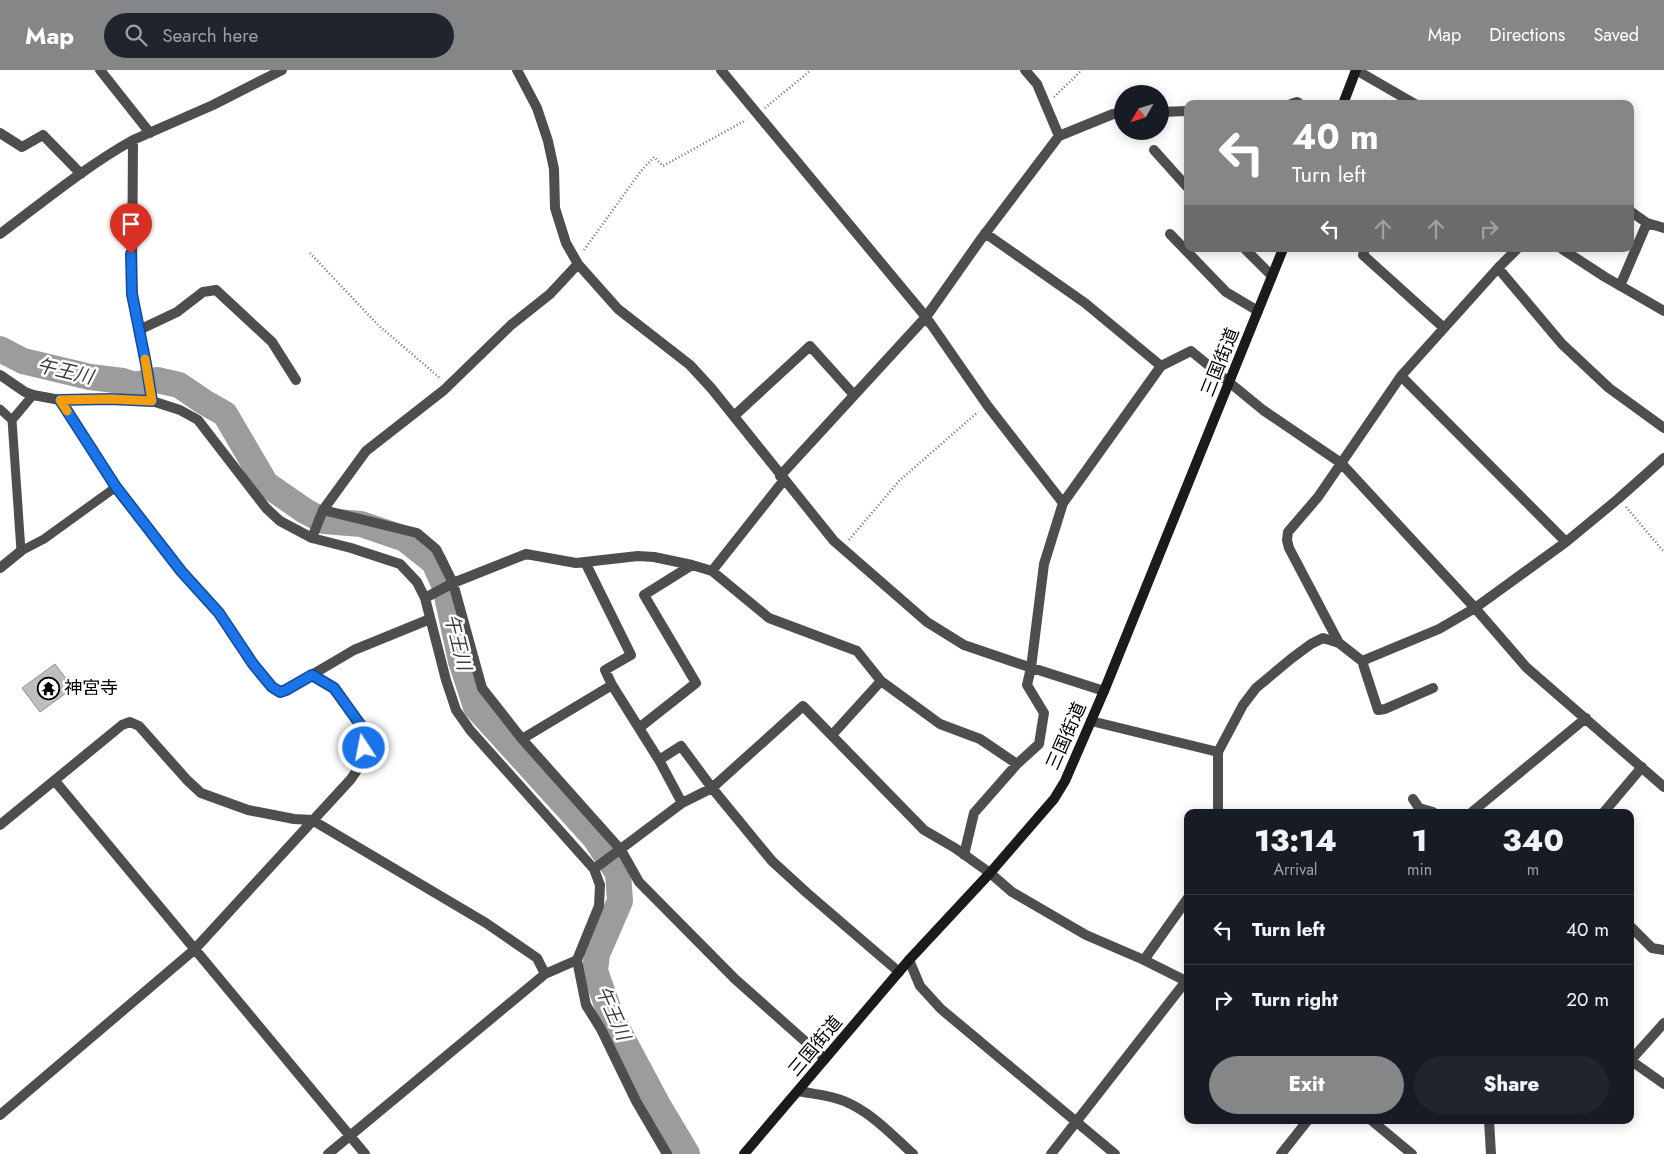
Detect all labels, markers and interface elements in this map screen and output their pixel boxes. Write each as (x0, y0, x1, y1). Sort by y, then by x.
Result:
search box (104, 13, 454, 58)
text: Map (25, 18, 74, 53)
icon: search (122, 21, 150, 49)
text: Search here (162, 22, 258, 49)
text: Map (1428, 22, 1461, 48)
text: Directions (1489, 22, 1565, 48)
text: Saved (1593, 22, 1639, 48)
north arrow (1114, 85, 1169, 140)
map controls (1114, 85, 1169, 140)
text: 40 m (1292, 112, 1379, 162)
icon: left (1209, 120, 1274, 185)
text: Turn left (1292, 158, 1366, 190)
pin (110, 203, 152, 254)
icon: arrive (117, 210, 145, 238)
icon: left (1316, 215, 1344, 243)
icon: ahead (1369, 215, 1397, 243)
icon: ahead (1422, 215, 1450, 243)
icon: right (1475, 215, 1503, 243)
street label: 三国街道 (1194, 324, 1246, 400)
water label: 午王川 (34, 351, 98, 391)
water label: 午王川 (438, 611, 478, 675)
place label: 神宮寺 (64, 675, 118, 701)
temple icon: 神宮寺 (36, 676, 60, 700)
street label: 三国街道 (1039, 698, 1093, 774)
position arrow (337, 721, 389, 773)
text: 13:14 (1254, 819, 1337, 862)
text: 1 (1412, 819, 1427, 862)
text: 340 (1502, 819, 1564, 862)
text: Arrival (1273, 858, 1318, 881)
text: min (1407, 858, 1432, 881)
text: m (1527, 858, 1539, 881)
icon: left (1209, 916, 1237, 944)
text: Turn left (1252, 916, 1325, 943)
text: 40 m (1566, 916, 1609, 943)
water label: 午王川 (589, 981, 638, 1046)
icon: right (1209, 986, 1237, 1014)
text: Turn right (1252, 986, 1338, 1013)
text: 20 m (1566, 986, 1609, 1013)
street label: 三国街道 (782, 1010, 848, 1082)
button: Exit (1209, 1056, 1404, 1114)
button: Share (1414, 1056, 1609, 1114)

